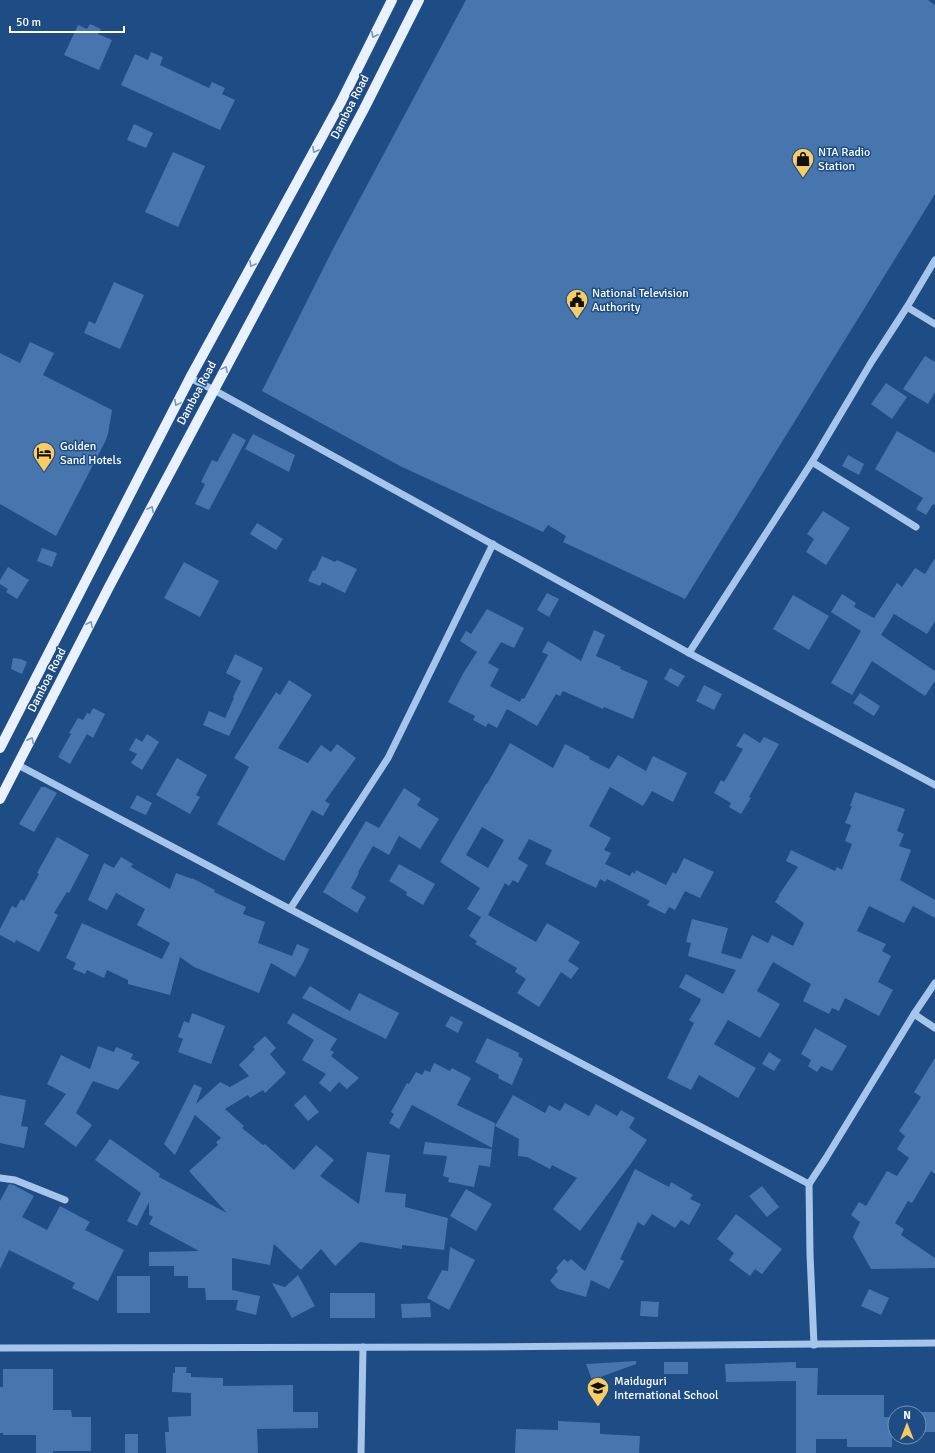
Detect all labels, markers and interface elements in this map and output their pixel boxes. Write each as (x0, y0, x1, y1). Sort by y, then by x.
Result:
scale bar (10, 8, 124, 34)
text: 50 m (16, 15, 41, 30)
one-way arrow (371, 31, 379, 38)
street label: Damboa Road (327, 72, 373, 142)
place label: NTA Radio Station (818, 145, 870, 174)
one-way arrow (312, 146, 319, 153)
shop icon: NTA Radio Station (790, 146, 816, 179)
one-way arrow (250, 260, 257, 268)
place label: National Television Authority (592, 286, 689, 315)
public building icon: National Television Authority (564, 287, 590, 320)
street label: Damboa Road (174, 358, 220, 428)
one-way arrow (220, 366, 228, 374)
one-way arrow (174, 399, 182, 407)
place label: Golden Sand Hotels (60, 439, 121, 468)
hotel icon: Golden Sand Hotels (31, 440, 57, 473)
one-way arrow (146, 506, 153, 513)
one-way arrow (85, 621, 93, 628)
street label: Damboa Road (24, 645, 70, 715)
one-way arrow (26, 737, 34, 744)
place label: Maiduguri International School (614, 1374, 719, 1403)
school or university icon: Maiduguri International School (585, 1375, 611, 1408)
north arrow (887, 1405, 927, 1445)
text: N (903, 1409, 911, 1422)

